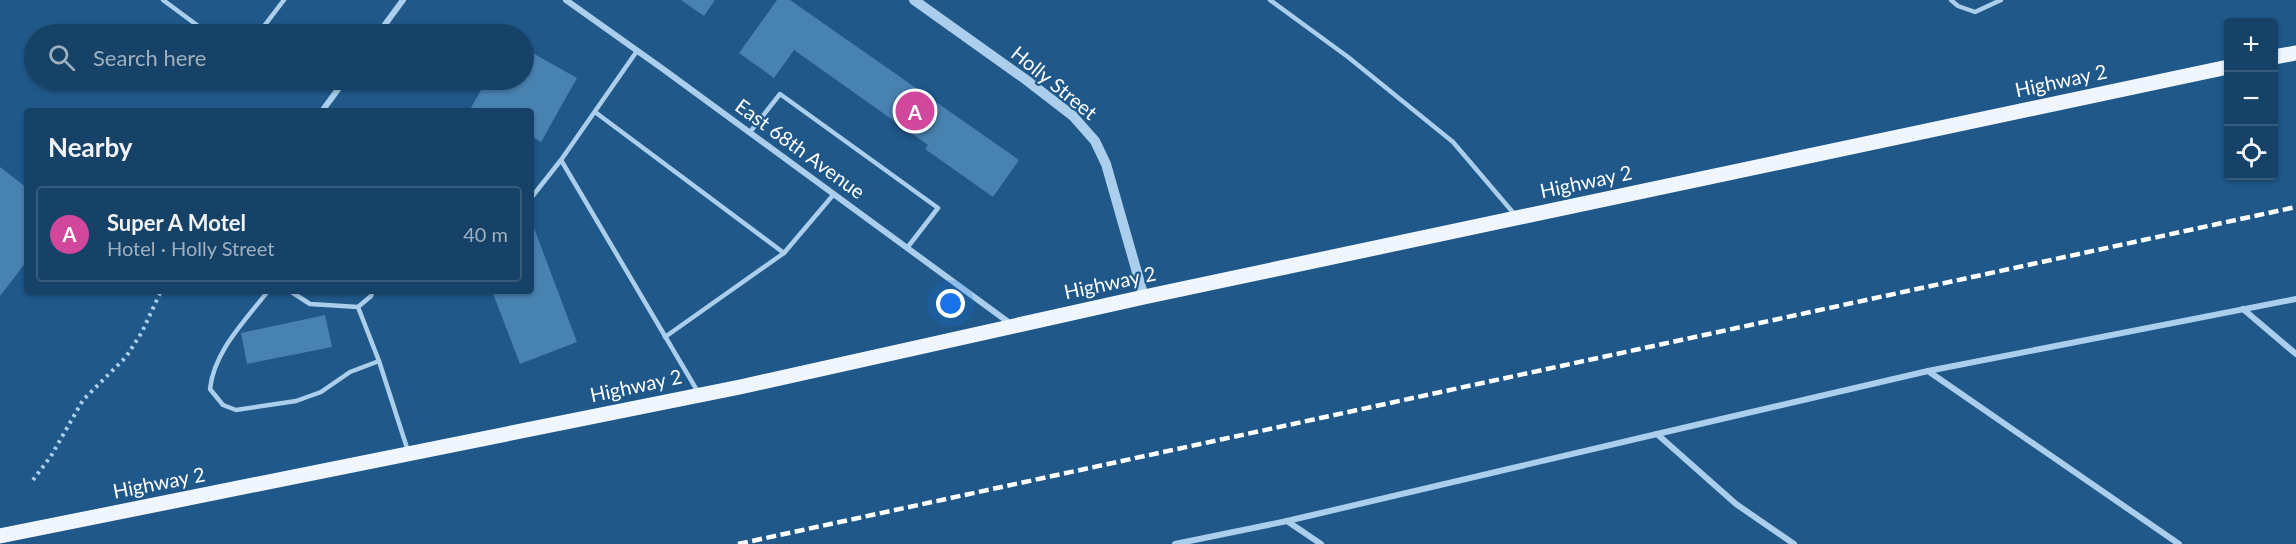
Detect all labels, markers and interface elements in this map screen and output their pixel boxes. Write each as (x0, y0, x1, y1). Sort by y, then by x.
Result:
map controls (2224, 18, 2278, 180)
button: + (2224, 18, 2278, 72)
search box (24, 24, 534, 90)
street label: Holly Street (1007, 40, 1102, 124)
icon: search (45, 41, 78, 74)
text: Search here (93, 44, 206, 71)
street label: Highway 2 (2013, 59, 2109, 101)
button: − (2224, 72, 2278, 126)
pin: A (896, 88, 934, 134)
street label: East 68th Avenue (731, 93, 870, 203)
button: locate (2224, 126, 2278, 180)
text: Nearby (48, 131, 133, 163)
street label: Highway 2 (1538, 160, 1634, 202)
text: Super A Motel (107, 209, 246, 236)
text: A (63, 222, 76, 246)
text: 40 m (463, 222, 508, 246)
text: Hotel · Holly Street (107, 236, 274, 260)
street label: Highway 2 (1062, 261, 1158, 303)
your location (936, 289, 965, 318)
street label: Highway 2 (588, 364, 684, 406)
street label: Highway 2 (111, 461, 207, 503)

